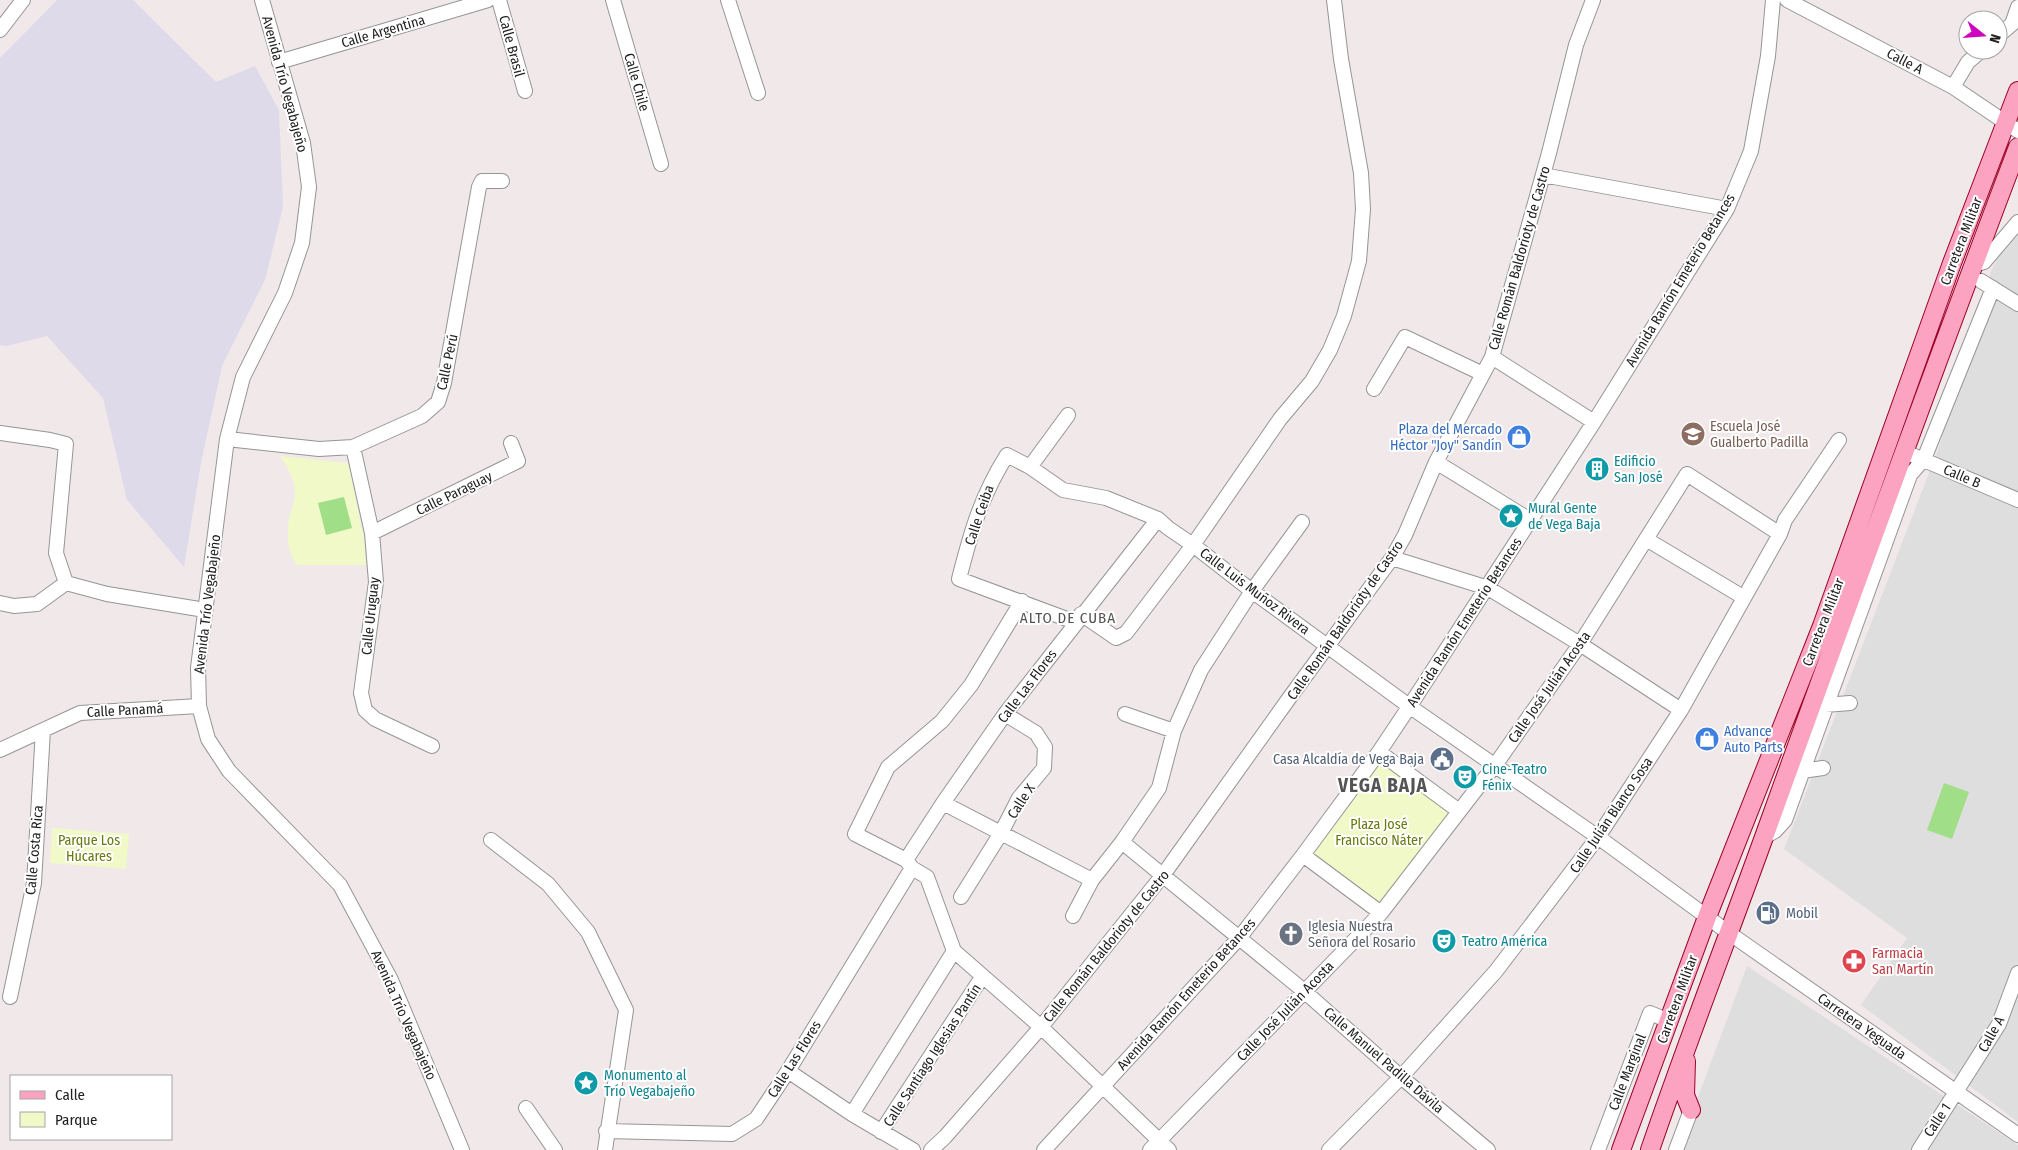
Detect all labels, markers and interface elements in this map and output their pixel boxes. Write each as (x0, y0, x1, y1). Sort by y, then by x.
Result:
north arrow (1958, 10, 2008, 60)
street label: Calle Argentina (339, 11, 427, 52)
street label: Calle Brasil (495, 13, 528, 79)
street label: Avenida Trío Vegabajeño (258, 14, 311, 154)
text: N (1986, 32, 2004, 45)
street label: Calle A (1884, 45, 1926, 78)
street label: Calle Chile (620, 51, 653, 113)
street label: Calle Román Baldorioty de Castro (1485, 164, 1554, 352)
street label: Avenida Ramón Emeterio Betances (1622, 191, 1739, 370)
street label: Carretera Militar (1937, 195, 1986, 288)
street label: Calle Perú (433, 332, 462, 392)
place label: Escuela José Gualberto Padilla (1710, 418, 1809, 451)
place label: Plaza del Mercado Héctor "Joy" Sandín (1390, 421, 1502, 454)
school or university icon: Escuela José Gualberto Padilla (1680, 421, 1706, 447)
shop icon: Plaza del Mercado Héctor "Joy" Sandín (1506, 424, 1532, 450)
place label: Edificio San José (1614, 453, 1663, 486)
building icon: Edificio San José (1584, 456, 1610, 482)
street label: Calle B (1941, 461, 1983, 492)
street label: Calle Paraguay (413, 467, 496, 519)
street label: Calle Ceiba (961, 483, 998, 548)
place label: Mural Gente de Vega Baja (1528, 500, 1601, 533)
place icon: Mural Gente de Vega Baja (1498, 503, 1524, 529)
street label: Avenida Trío Vegabajeño (191, 533, 224, 675)
street label: Avenida Ramón Emeterio Betances (1403, 534, 1526, 710)
street label: Calle Román Baldorioty de Castro (1284, 537, 1407, 703)
street label: Calle Luis Muñoz Rivera (1196, 544, 1313, 638)
street label: Calle Uruguay (358, 575, 383, 656)
street label: Carretera Militar (1799, 576, 1848, 669)
district label: ALTO DE CUBA (1020, 609, 1116, 627)
street label: Calle José Julián Acosta (1505, 628, 1594, 746)
street label: Calle Las Flores (994, 646, 1061, 726)
street label: Calle Panamá (86, 700, 164, 721)
place label: Advance Auto Parts (1724, 723, 1783, 756)
shop icon: Advance Auto Parts (1694, 726, 1720, 752)
public building icon: Casa Alcaldía de Vega Baja (1429, 746, 1455, 772)
place label: Casa Alcaldía de Vega Baja (1273, 751, 1424, 768)
street label: Calle Julián Blanco Sosa (1566, 754, 1657, 876)
place label: Cine-Teatro Fénix (1482, 761, 1547, 794)
theatre icon: Cine-Teatro Fénix (1452, 764, 1478, 790)
district label: VEGA BAJA (1337, 774, 1428, 797)
street label: Calle X (1004, 781, 1039, 822)
street label: Calle Costa Rica (22, 804, 47, 896)
park label: Plaza José Francisco Náter (1335, 816, 1423, 849)
park label: Parque Los Húcares (58, 832, 120, 865)
street label: Calle Román Baldorioty de Castro (1040, 867, 1173, 1026)
fuel station icon: Mobil (1755, 900, 1781, 926)
place label: Mobil (1786, 905, 1818, 922)
street label: Avenida Ramón Emeterio Betances (1114, 915, 1259, 1074)
place label: Iglesia Nuestra Señora del Rosario (1308, 918, 1416, 951)
church icon: Iglesia Nuestra Señora del Rosario (1278, 921, 1304, 947)
theatre icon: Teatro América (1431, 928, 1457, 954)
place label: Teatro América (1462, 933, 1547, 950)
place label: Farmacia San Martín (1872, 945, 1934, 978)
street label: Avenida Trío Vegabajeño (367, 948, 440, 1083)
pharmacy icon: Farmacia San Martín (1841, 948, 1867, 974)
street label: Carretera Militar (1654, 952, 1701, 1046)
street label: Calle José Julián Acosta (1233, 958, 1338, 1065)
street label: Calle Santiago Iglesias Pantín (880, 981, 985, 1130)
street label: Carretera Yeguada (1814, 990, 1909, 1063)
street label: Calle Manuel Padilla Dávila (1320, 1004, 1447, 1117)
street label: Calle A (1975, 1013, 2009, 1055)
street label: Calle Las Flores (764, 1018, 825, 1101)
street label: Calle Marginal (1605, 1031, 1650, 1113)
place label: Monumento al Trío Vegabajeño (604, 1067, 695, 1100)
place icon: Monumento al Trío Vegabajeño (573, 1070, 599, 1096)
legend (10, 1075, 172, 1140)
text: Calle (55, 1086, 85, 1104)
street label: Calle 1 (1920, 1100, 1955, 1140)
text: Parque (55, 1111, 98, 1129)

